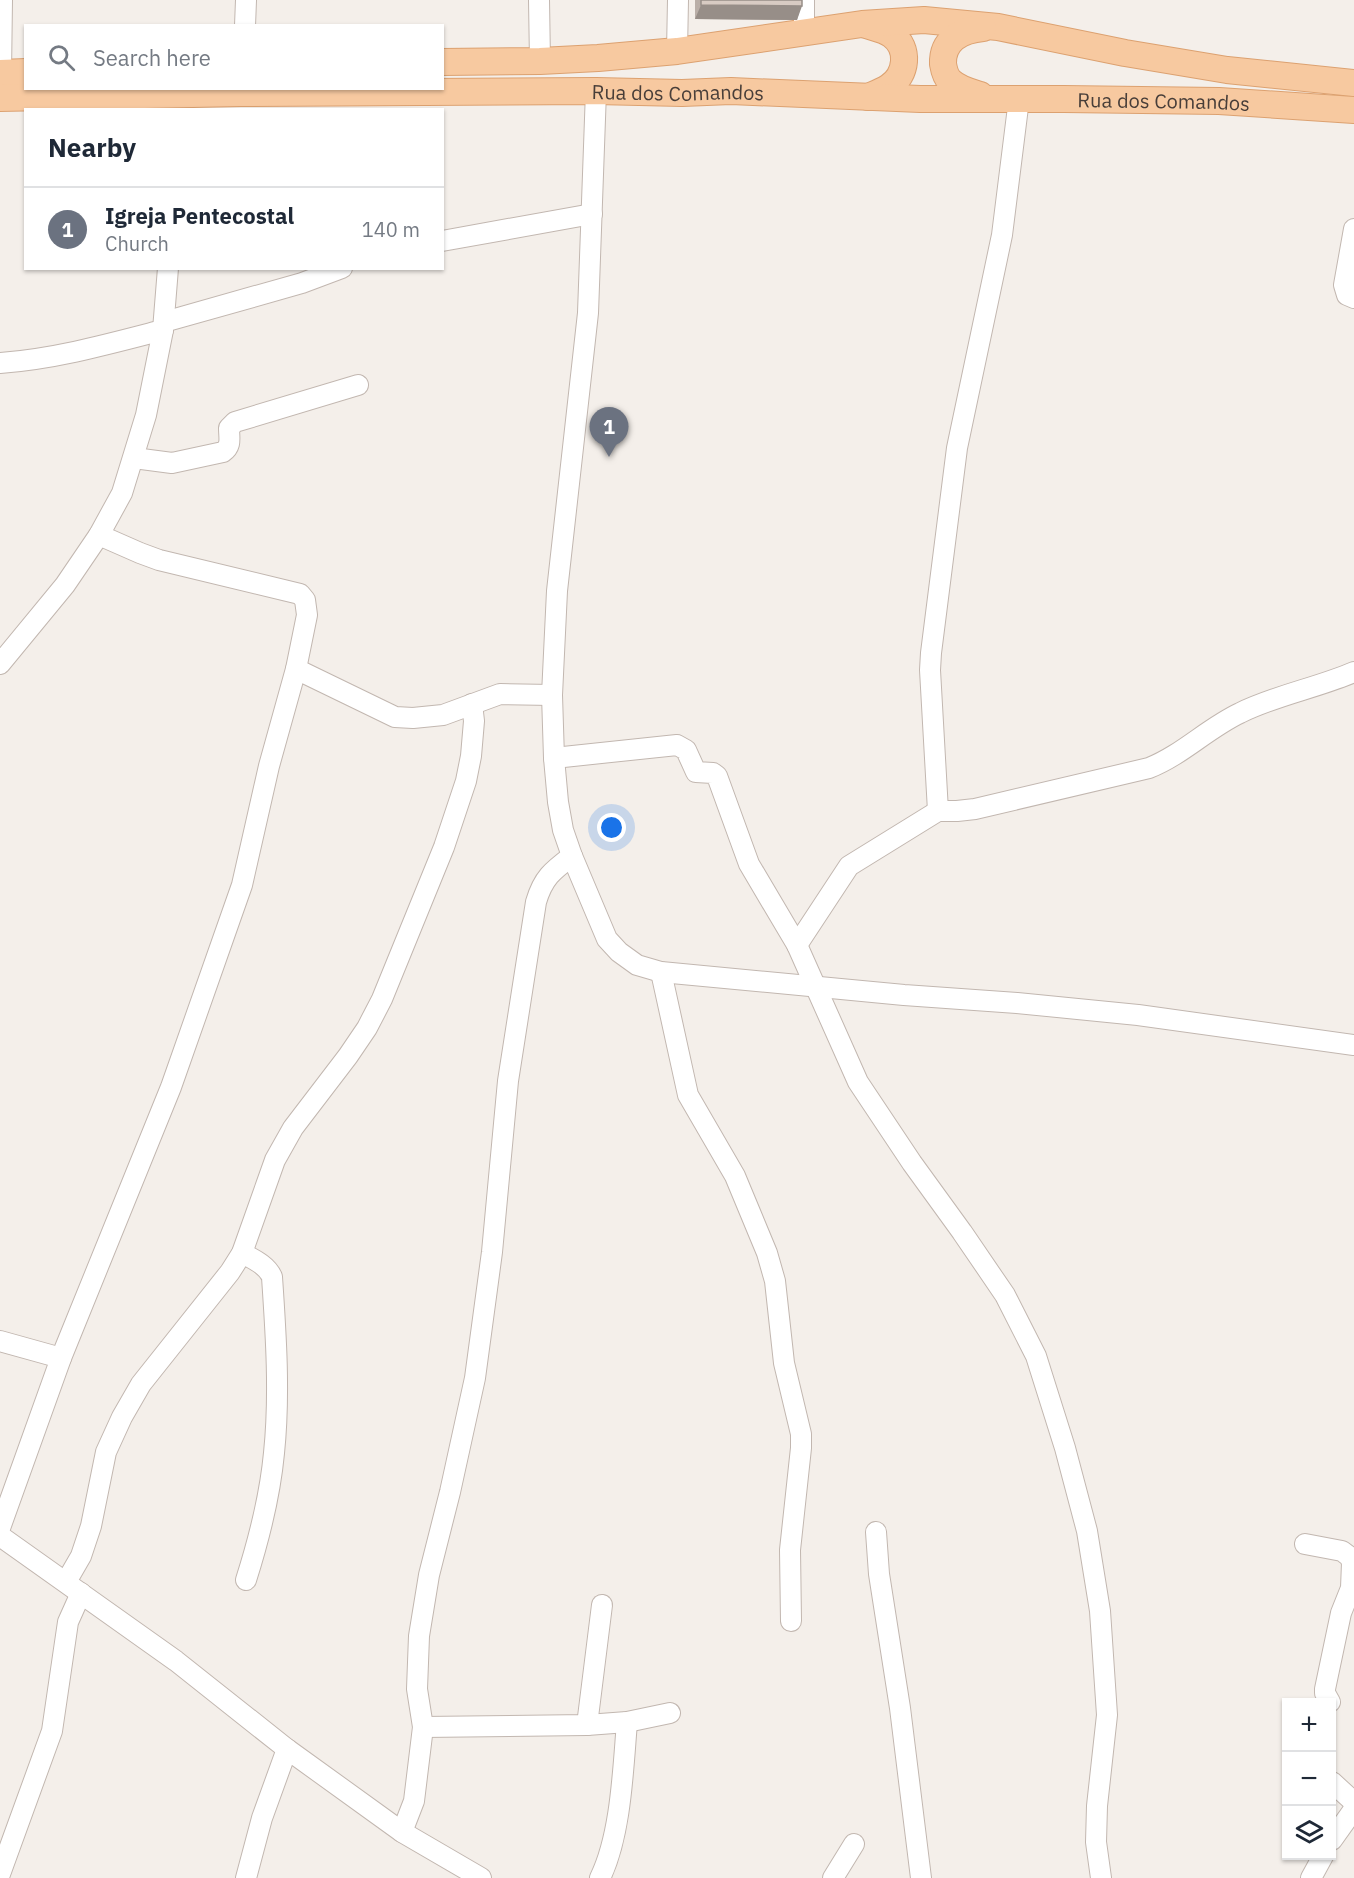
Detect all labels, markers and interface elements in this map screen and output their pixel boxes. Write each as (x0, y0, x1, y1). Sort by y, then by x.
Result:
search box (24, 24, 444, 90)
icon: search (45, 41, 78, 74)
text: Search here (93, 43, 211, 72)
street label: Rua dos Comandos (591, 77, 765, 107)
street label: Rua dos Comandos (1077, 86, 1251, 117)
text: Nearby (48, 130, 136, 164)
text: Igreja Pentecostal (105, 201, 294, 230)
text: 1 (62, 216, 74, 243)
text: 140 m (362, 216, 420, 243)
text: Church (105, 230, 169, 257)
pin: 1 (590, 408, 628, 457)
your location (597, 813, 626, 842)
map controls (1282, 1698, 1336, 1860)
button: + (1282, 1698, 1336, 1752)
button: − (1282, 1752, 1336, 1806)
button: layers (1282, 1806, 1336, 1860)

